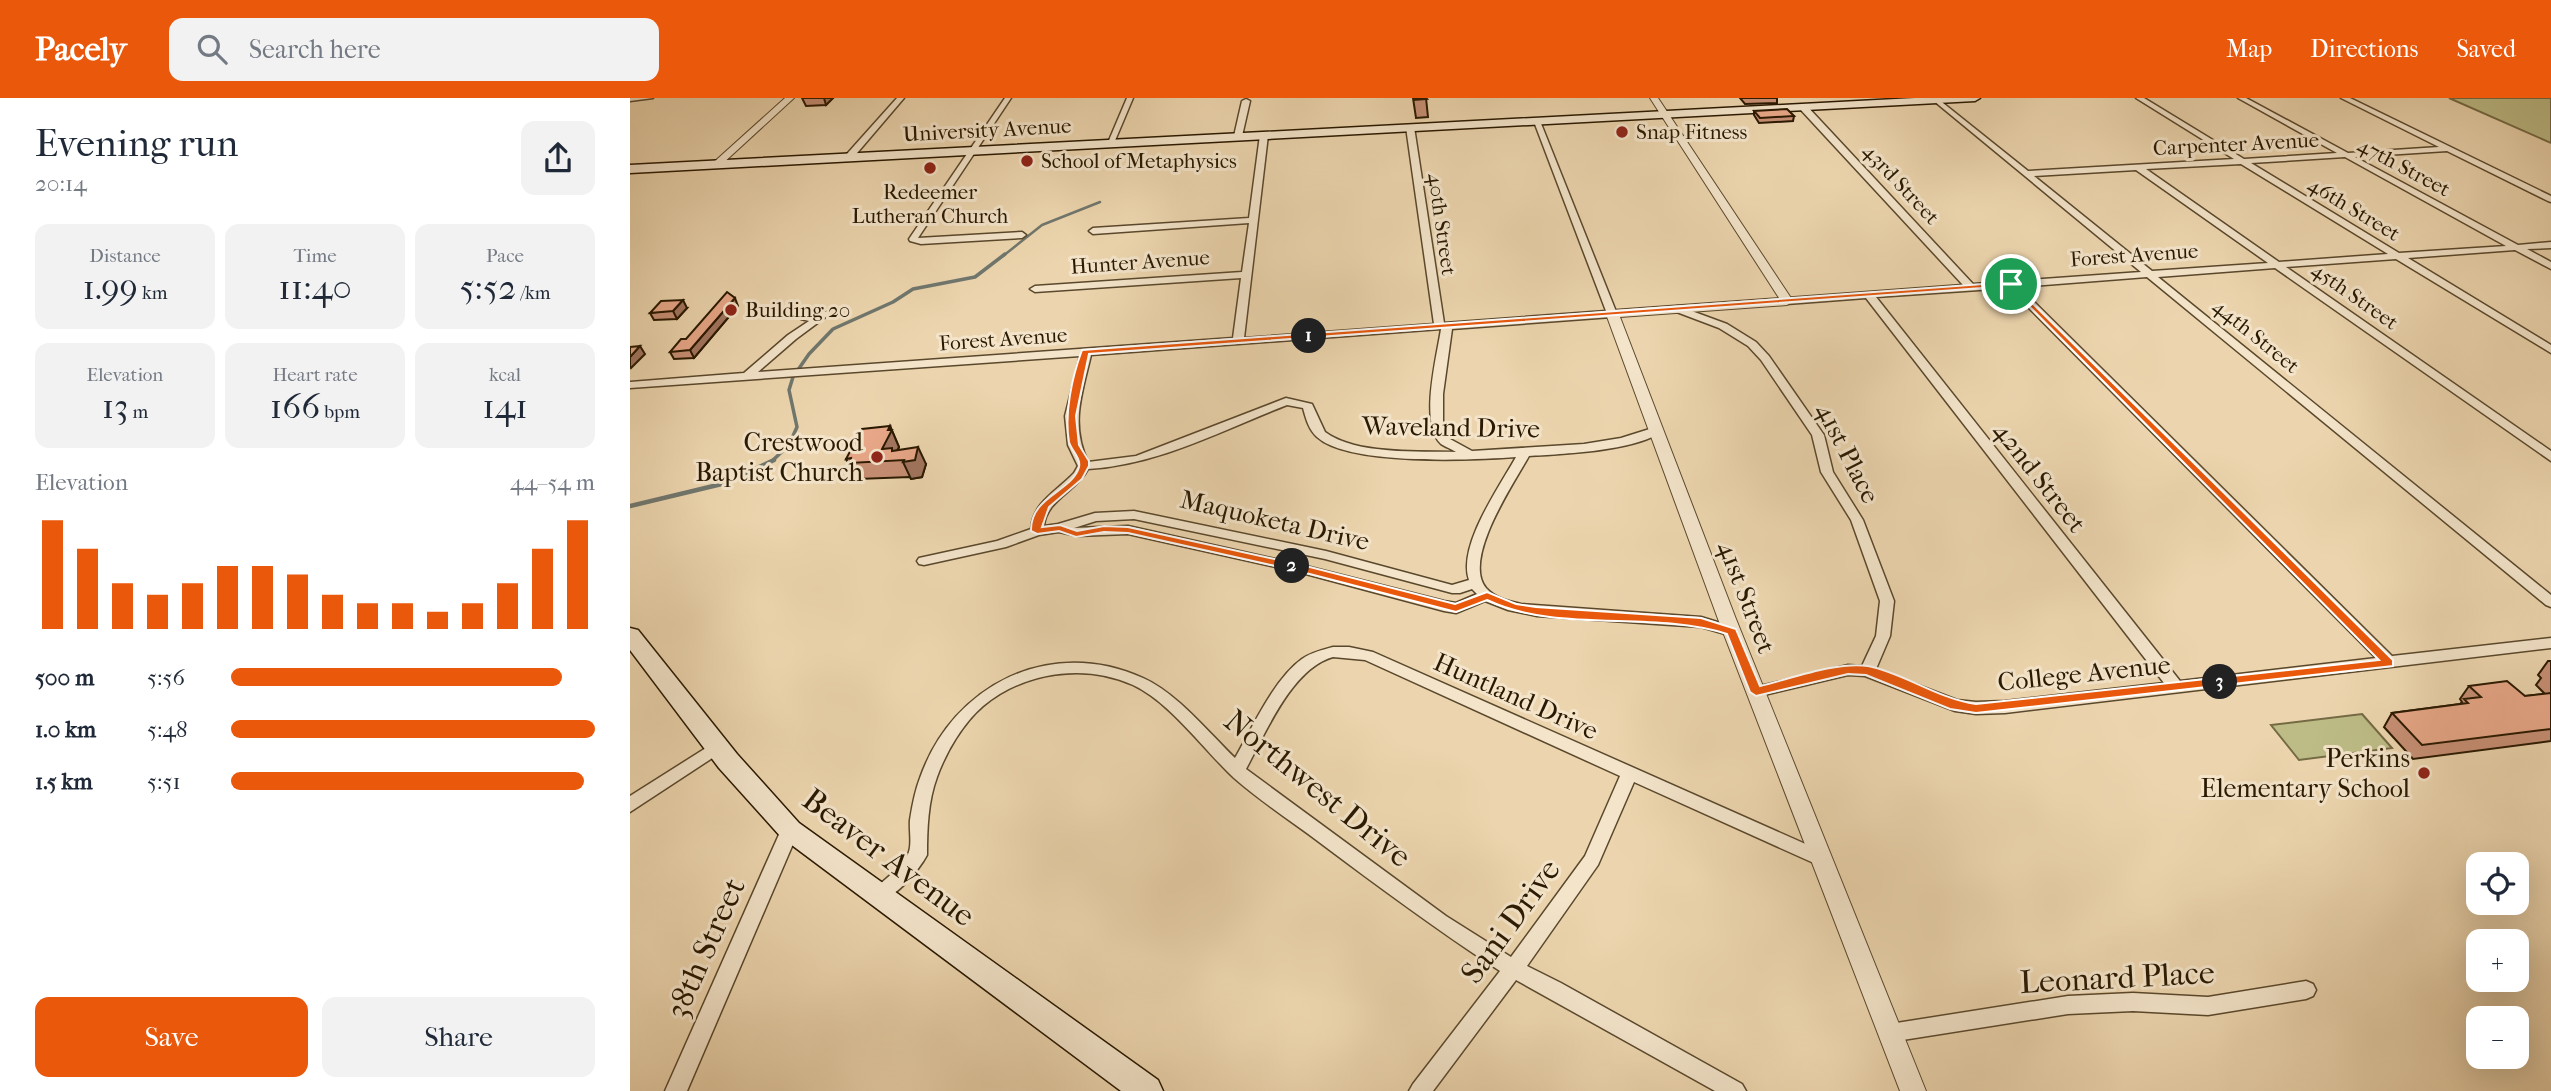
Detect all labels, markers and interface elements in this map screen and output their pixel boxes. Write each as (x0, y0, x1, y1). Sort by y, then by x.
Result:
search box (169, 18, 659, 81)
text: Pacely (35, 30, 127, 69)
icon: search (193, 30, 231, 68)
text: Search here (249, 34, 381, 65)
text: Map (2226, 35, 2272, 63)
text: Directions (2310, 35, 2418, 63)
text: Saved (2456, 35, 2516, 63)
street label: University Avenue (902, 114, 1072, 146)
place label: Snap Fitness (1636, 120, 1748, 144)
text: Evening run (35, 121, 238, 166)
button: share (521, 121, 595, 195)
marker: Snap Fitness (1614, 124, 1630, 140)
street label: Carpenter Avenue (2152, 128, 2320, 160)
street label: 47th Street (2354, 133, 2455, 202)
street label: 43rd Street (1858, 139, 1945, 229)
place label: School of Metaphysics (1041, 149, 1237, 173)
marker: School of Metaphysics (1019, 153, 1035, 169)
marker: Redeemer Lutheran Church (922, 160, 938, 176)
text: 20:14 (35, 170, 87, 197)
street label: 40th Street (1423, 171, 1461, 277)
street label: 46th Street (2304, 172, 2405, 246)
place label: Redeemer Lutheran Church (852, 180, 1009, 228)
street label: Forest Avenue (2069, 239, 2199, 271)
text: Distance (89, 245, 161, 267)
text: Time (293, 245, 337, 267)
text: Pace (486, 245, 524, 267)
street label: Hunter Avenue (1070, 245, 1210, 279)
pin (1981, 254, 2041, 314)
street label: 45th Street (2307, 257, 2403, 335)
icon: arrive (1992, 265, 2030, 303)
text: 1.99 (82, 267, 138, 308)
text: 11:40 (278, 267, 352, 308)
text: 5:52 (459, 267, 516, 308)
text: km (138, 282, 168, 304)
text: /km (516, 282, 551, 304)
street label: 44th Street (2208, 294, 2304, 378)
place label: Building 20 (745, 298, 850, 322)
marker: Building 20 (723, 302, 739, 318)
pin: 1 (1292, 318, 1326, 354)
street label: Forest Avenue (938, 323, 1068, 355)
text: 1 (1305, 324, 1312, 346)
text: Elevation (87, 364, 163, 386)
text: Heart rate (272, 364, 358, 386)
text: kcal (489, 364, 521, 386)
text: 13 (102, 386, 128, 427)
text: 166 (270, 386, 320, 427)
text: 141 (482, 386, 528, 427)
street label: 41st Place (1809, 398, 1886, 509)
text: m (128, 401, 148, 423)
text: bpm (320, 401, 360, 423)
street label: Waveland Drive (1361, 410, 1540, 445)
street label: 42nd Street (1987, 416, 2093, 539)
place label: Crestwood Baptist Church (695, 427, 864, 488)
marker: Crestwood Baptist Church (869, 449, 885, 465)
text: Elevation (35, 469, 128, 496)
text: 44–54 m (510, 469, 595, 496)
street label: Maquoketa Drive (1177, 484, 1373, 557)
street label: 41st Street (1711, 537, 1782, 658)
pin: 2 (1274, 548, 1310, 584)
text: 2 (1287, 554, 1296, 576)
street label: Huntland Drive (1429, 646, 1603, 747)
street label: College Avenue (1996, 649, 2172, 698)
text: 500 m (35, 664, 94, 691)
text: 5:56 (147, 664, 185, 691)
pin: 3 (2202, 664, 2238, 700)
text: 3 (2216, 670, 2223, 692)
street label: Northwest Drive (1217, 702, 1419, 875)
text: 1.0 km (35, 716, 96, 743)
text: 5:48 (147, 716, 188, 743)
place label: Perkins Elementary School (2201, 743, 2410, 804)
marker: Perkins Elementary School (2416, 765, 2432, 781)
text: 1.5 km (35, 768, 93, 795)
text: 5:51 (147, 768, 181, 795)
street label: Beaver Avenue (795, 781, 982, 934)
street label: Sani Drive (1453, 852, 1568, 991)
map controls (2466, 852, 2529, 1069)
button: locate (2466, 852, 2529, 915)
street label: 38th Street (658, 872, 753, 1024)
button: + (2466, 929, 2529, 992)
street label: Leonard Place (2019, 954, 2216, 1001)
button: Save (35, 997, 308, 1077)
button: Share (322, 997, 595, 1077)
button: − (2466, 1006, 2529, 1069)

